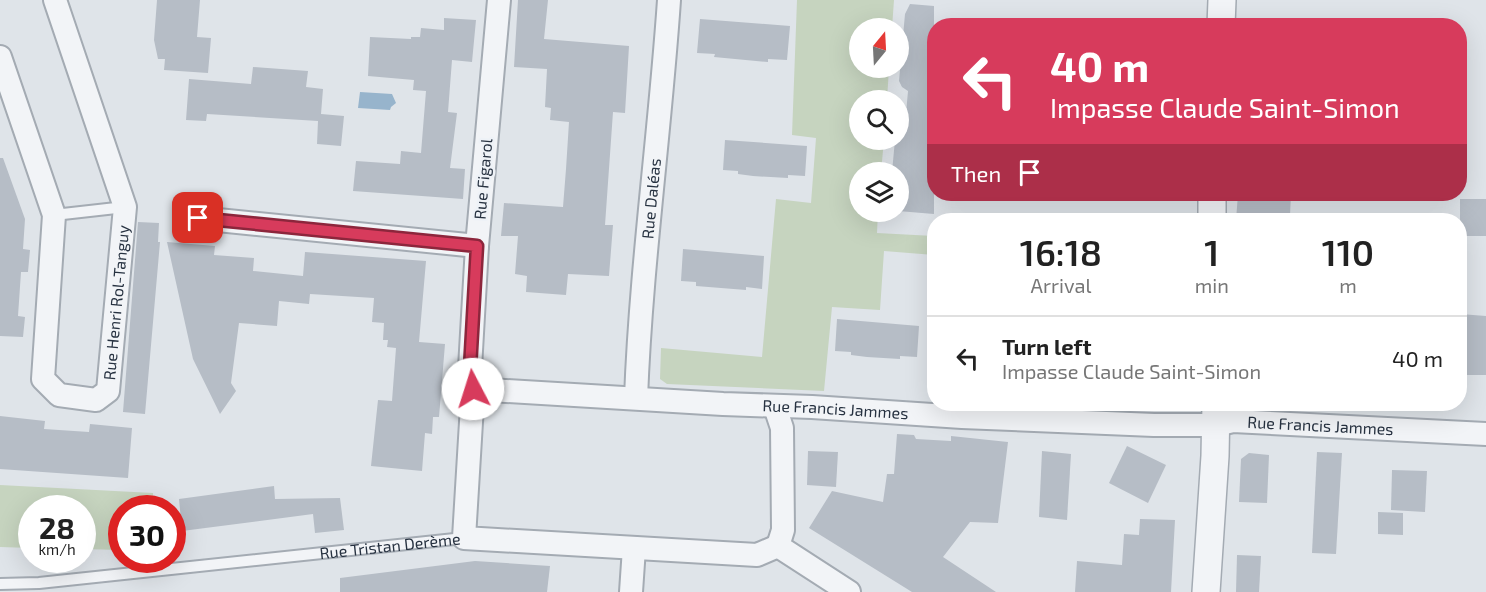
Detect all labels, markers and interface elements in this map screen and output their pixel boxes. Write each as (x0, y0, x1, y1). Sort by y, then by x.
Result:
north arrow (849, 18, 909, 78)
map controls (849, 18, 909, 222)
text: 40 m (1050, 40, 1149, 90)
icon: left (951, 42, 1029, 120)
button: search (849, 90, 909, 150)
text: Impasse Claude Saint-Simon (1050, 91, 1400, 123)
street label: Rue Figarol (469, 137, 496, 220)
icon: arrive (1013, 156, 1046, 189)
street label: Rue Daléas (637, 157, 664, 240)
text: Then (951, 160, 1001, 186)
button: layers (849, 162, 909, 222)
pin (172, 192, 223, 243)
icon: arrive (181, 201, 214, 234)
street label: Rue Henri Rol-Tanguy (99, 224, 132, 381)
text: 16:18 (1020, 230, 1102, 273)
text: 1 (1204, 230, 1219, 273)
text: 110 (1322, 230, 1374, 273)
text: Arrival (1030, 273, 1091, 297)
text: min (1195, 273, 1229, 297)
text: m (1339, 273, 1357, 297)
text: Turn left (1002, 333, 1091, 359)
icon: left (951, 342, 984, 375)
text: 40 m (1392, 345, 1443, 371)
position arrow (441, 357, 505, 421)
text: Impasse Claude Saint-Simon (1002, 359, 1261, 383)
street label: Rue Francis Jammes (762, 395, 909, 422)
street label: Rue Francis Jammes (1247, 412, 1394, 438)
speed limit sign: 30 (108, 495, 186, 573)
text: 28 (39, 509, 75, 545)
street label: Rue Tristan Derème (319, 528, 461, 562)
text: km/h (38, 540, 76, 558)

